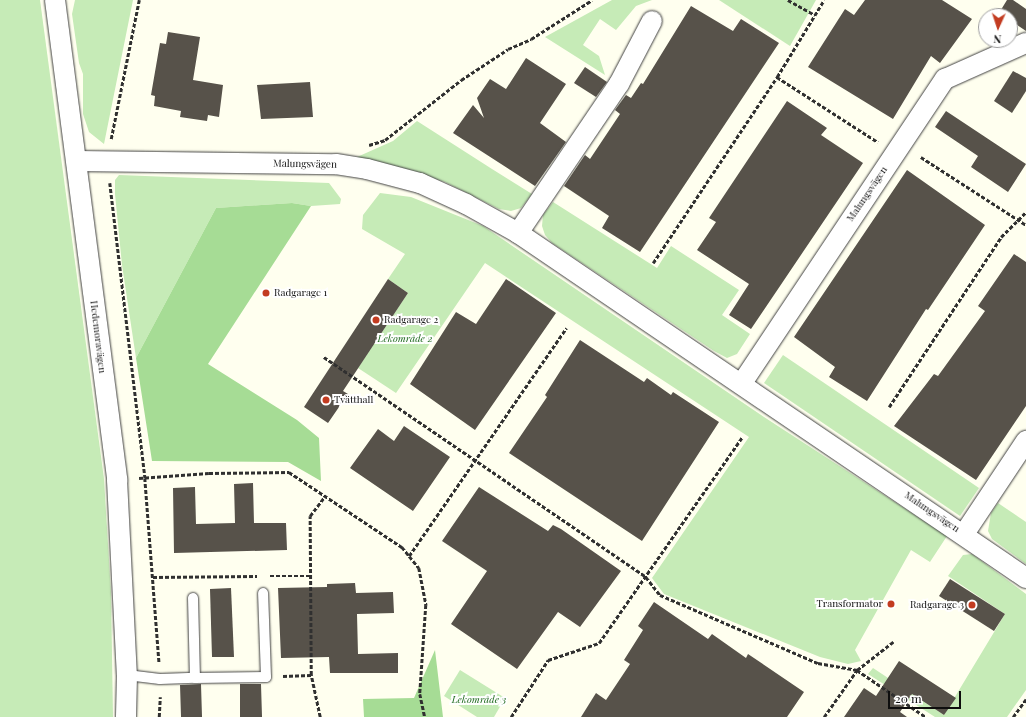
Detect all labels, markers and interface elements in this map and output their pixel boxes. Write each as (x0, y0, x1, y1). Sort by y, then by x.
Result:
north arrow (978, 8, 1018, 48)
text: N (993, 32, 1002, 47)
street label: Malungsvägen (273, 157, 337, 171)
street label: Malungsvägen (844, 164, 890, 224)
place label: Radgarage 1 (274, 287, 327, 299)
marker: Radgarage 1 (261, 288, 271, 298)
street label: Hedemoravägen (88, 300, 108, 374)
place label: Radgarage 2 (384, 314, 438, 326)
marker: Radgarage 2 (371, 315, 381, 325)
park label: Lekområde 2 (378, 333, 432, 345)
place label: Tvätthall (334, 394, 373, 406)
marker: Tvätthall (321, 395, 331, 405)
street label: Malungsvägen (902, 489, 962, 535)
place label: Transformator (817, 598, 883, 610)
marker: Transformator (886, 599, 896, 609)
place label: Radgarage 3 (910, 599, 964, 611)
marker: Radgarage 3 (967, 600, 977, 610)
scale bar (890, 683, 963, 709)
text: 20 m (895, 690, 922, 706)
park label: Lekområde 3 (452, 694, 506, 706)

